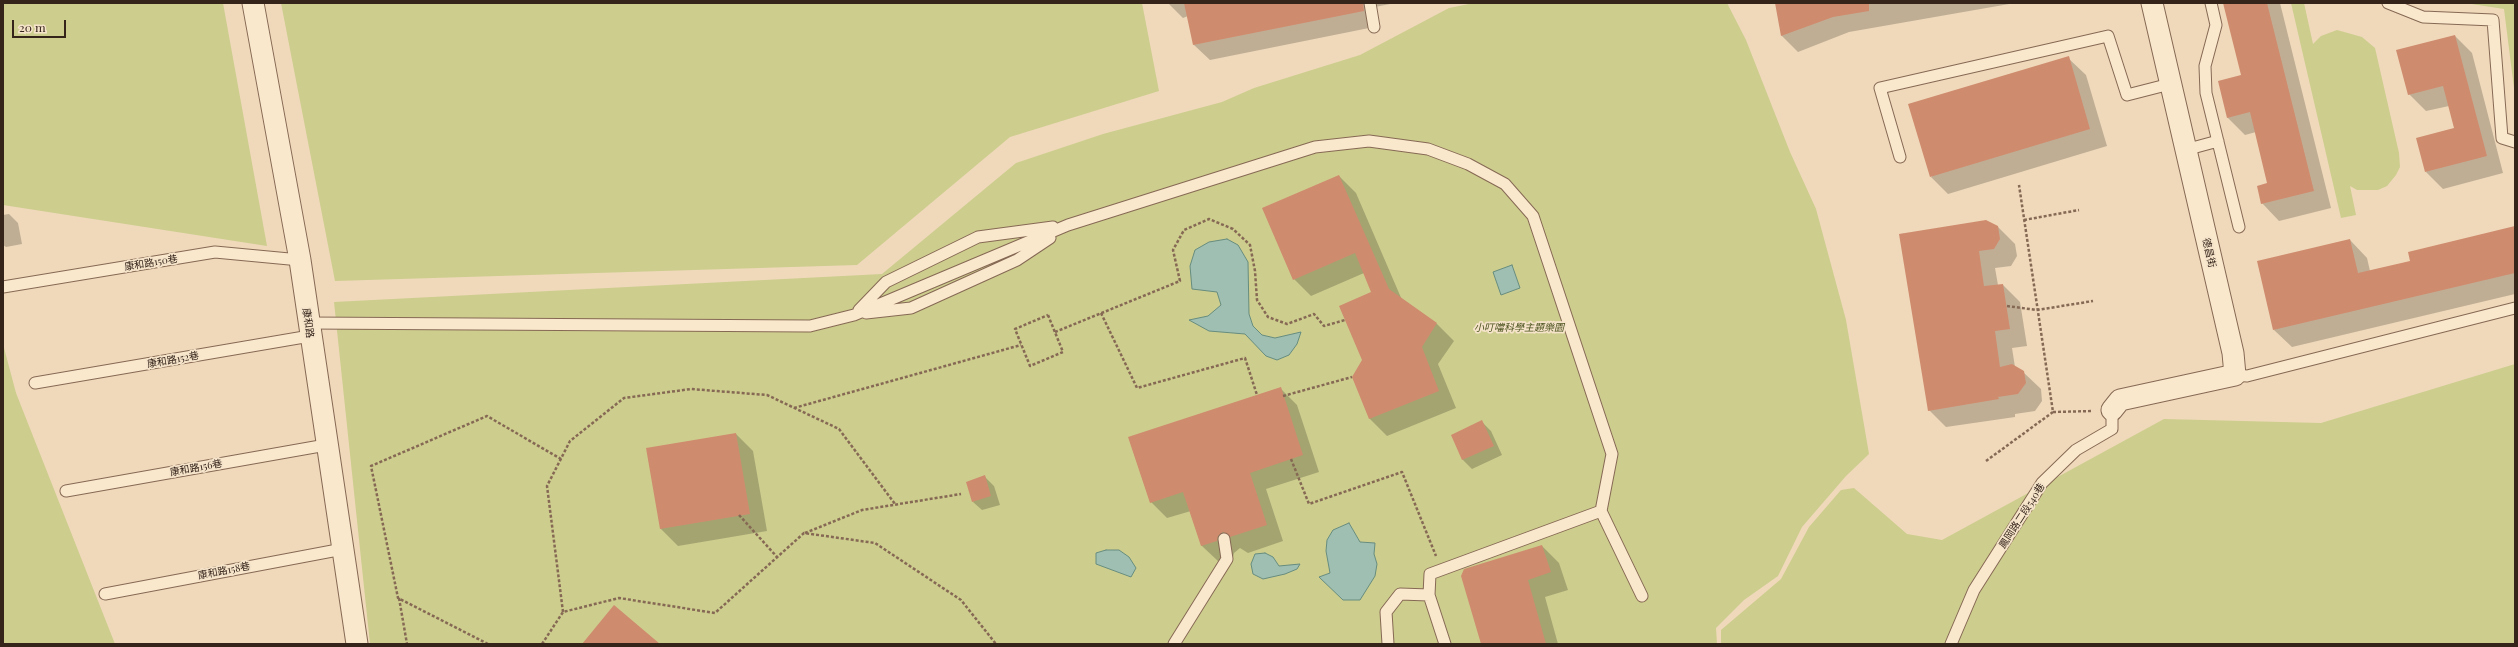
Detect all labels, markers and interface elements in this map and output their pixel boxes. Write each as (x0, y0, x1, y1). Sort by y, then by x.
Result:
scale bar (14, 12, 68, 38)
text: 20 m (19, 19, 46, 35)
street label: 德昌街 (2200, 237, 2218, 269)
street label: 康和路150巷 (124, 253, 178, 273)
street label: 康和路 (300, 307, 316, 339)
park label: 小叮噹科學主題樂園 (1474, 322, 1564, 334)
street label: 康和路152巷 (146, 350, 200, 370)
street label: 康和路156巷 (169, 457, 223, 479)
street label: 鳳岡路二段540巷 (1997, 481, 2047, 551)
street label: 康和路158巷 (197, 560, 251, 582)

